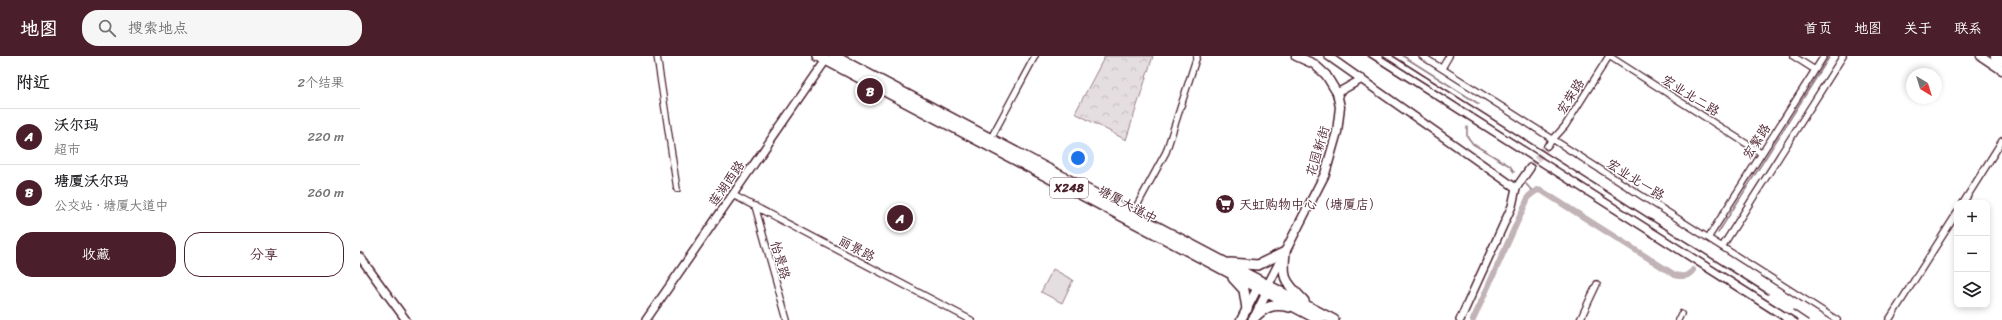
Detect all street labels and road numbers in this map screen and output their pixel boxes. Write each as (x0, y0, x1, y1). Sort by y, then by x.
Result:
street label: 宏业北二路 (1657, 68, 1724, 122)
street label: 宏荣路 (1550, 74, 1591, 119)
street label: 宏繁路 (1736, 119, 1777, 164)
street label: 花园新街 (1299, 123, 1336, 179)
street label: 宏业北一路 (1602, 152, 1669, 206)
street label: 莲湖西路 (702, 155, 751, 211)
road number: X248 (1050, 178, 1088, 198)
street label: 塘厦大道中 (1094, 179, 1162, 230)
street label: 丽景路 (834, 229, 879, 268)
street label: 怡景路 (764, 238, 797, 282)

